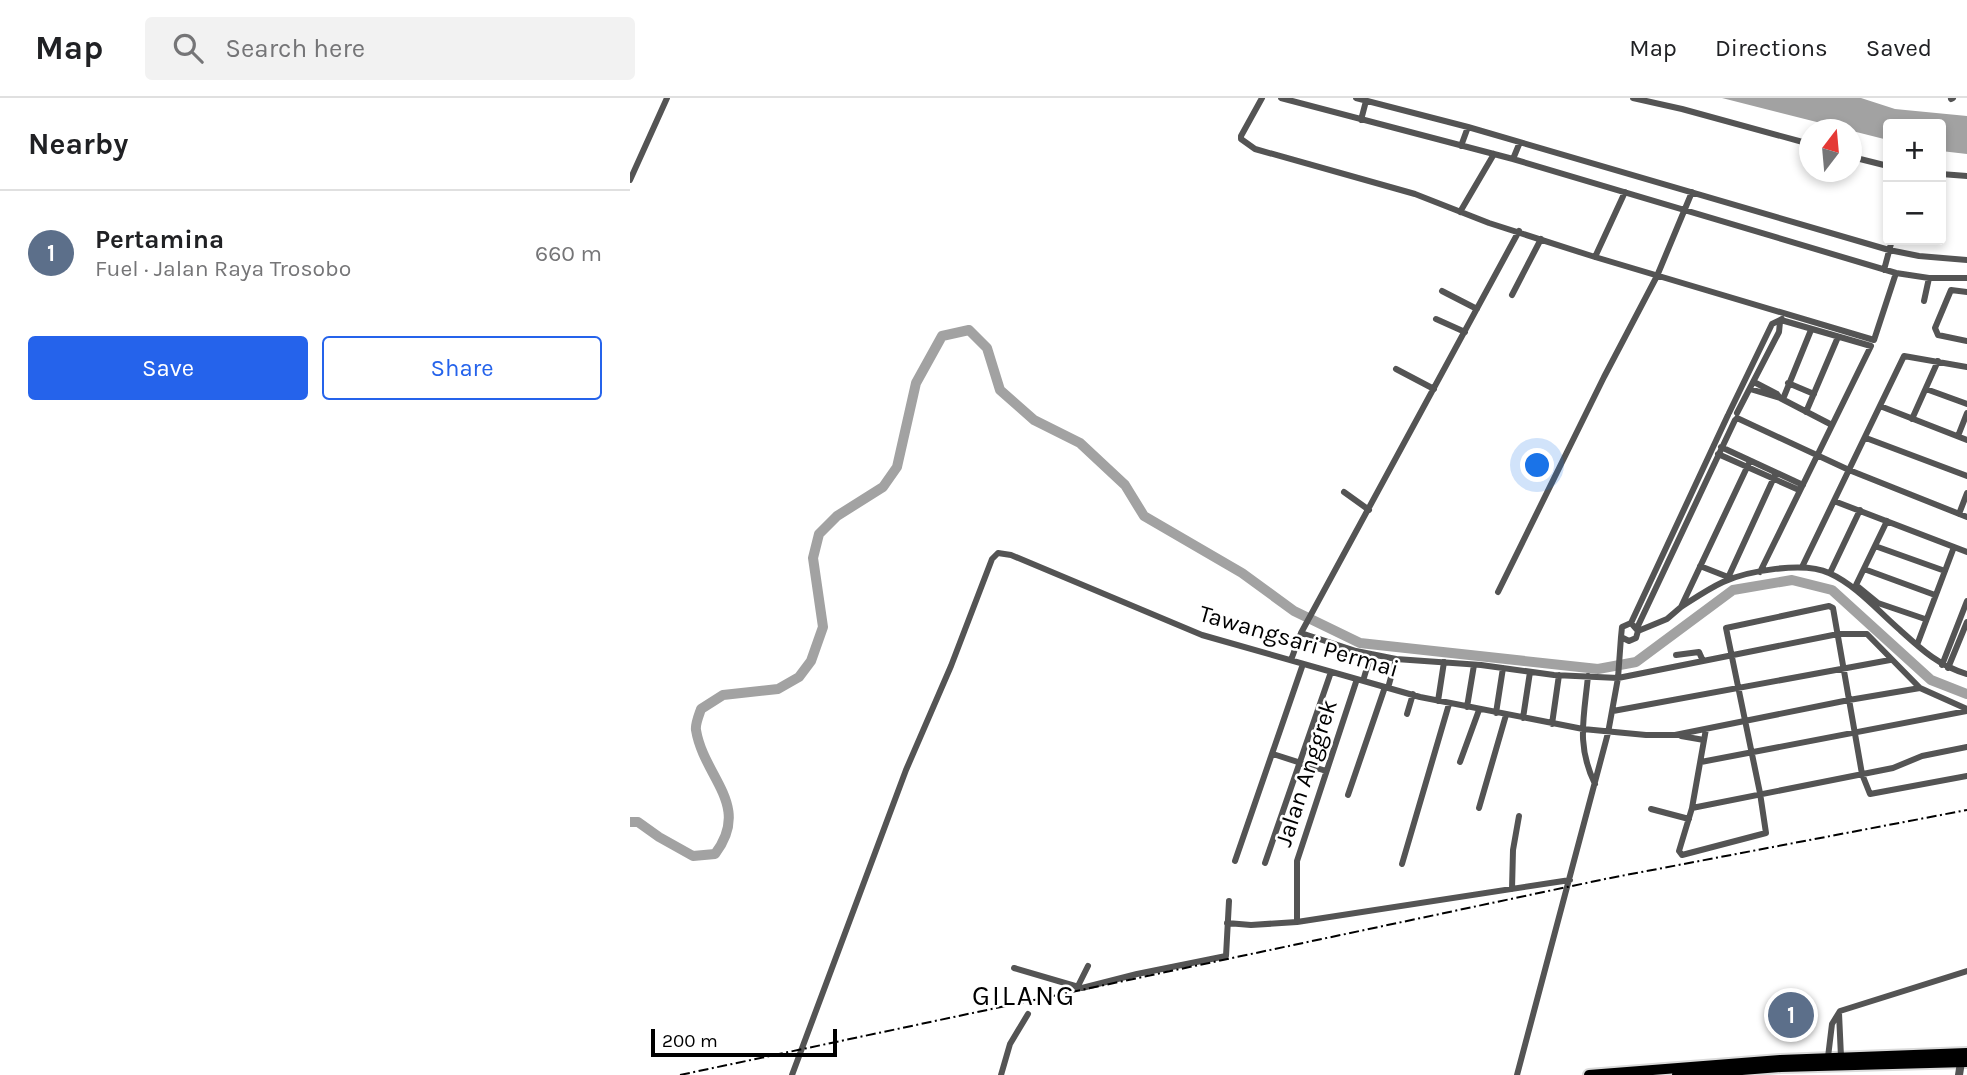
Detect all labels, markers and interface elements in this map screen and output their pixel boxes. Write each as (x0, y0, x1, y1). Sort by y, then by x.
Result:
search box (145, 17, 635, 80)
text: Map (35, 29, 103, 67)
icon: search (169, 29, 207, 67)
text: Search here (225, 33, 365, 64)
text: Map (1629, 34, 1677, 62)
text: Directions (1715, 34, 1828, 62)
text: Saved (1866, 34, 1932, 62)
north arrow (1799, 119, 1862, 182)
map controls (1883, 119, 1946, 245)
button: + (1883, 119, 1946, 182)
text: Nearby (28, 126, 128, 162)
button: − (1883, 182, 1946, 245)
text: Pertamina (95, 224, 224, 255)
text: 1 (47, 240, 55, 267)
text: 660 m (535, 240, 602, 267)
text: Fuel · Jalan Raya Trosobo (95, 255, 351, 282)
button: Save (28, 336, 308, 400)
button: Share (322, 336, 602, 400)
your location (1520, 448, 1554, 482)
street label: Tawangsari Permai (1196, 599, 1402, 683)
street label: Jalan Anggrek (1269, 696, 1343, 850)
district label: GILANG (972, 979, 1076, 1012)
pin: 1 (1768, 989, 1814, 1041)
scale bar (651, 1026, 836, 1058)
text: 200 m (662, 1030, 718, 1052)

